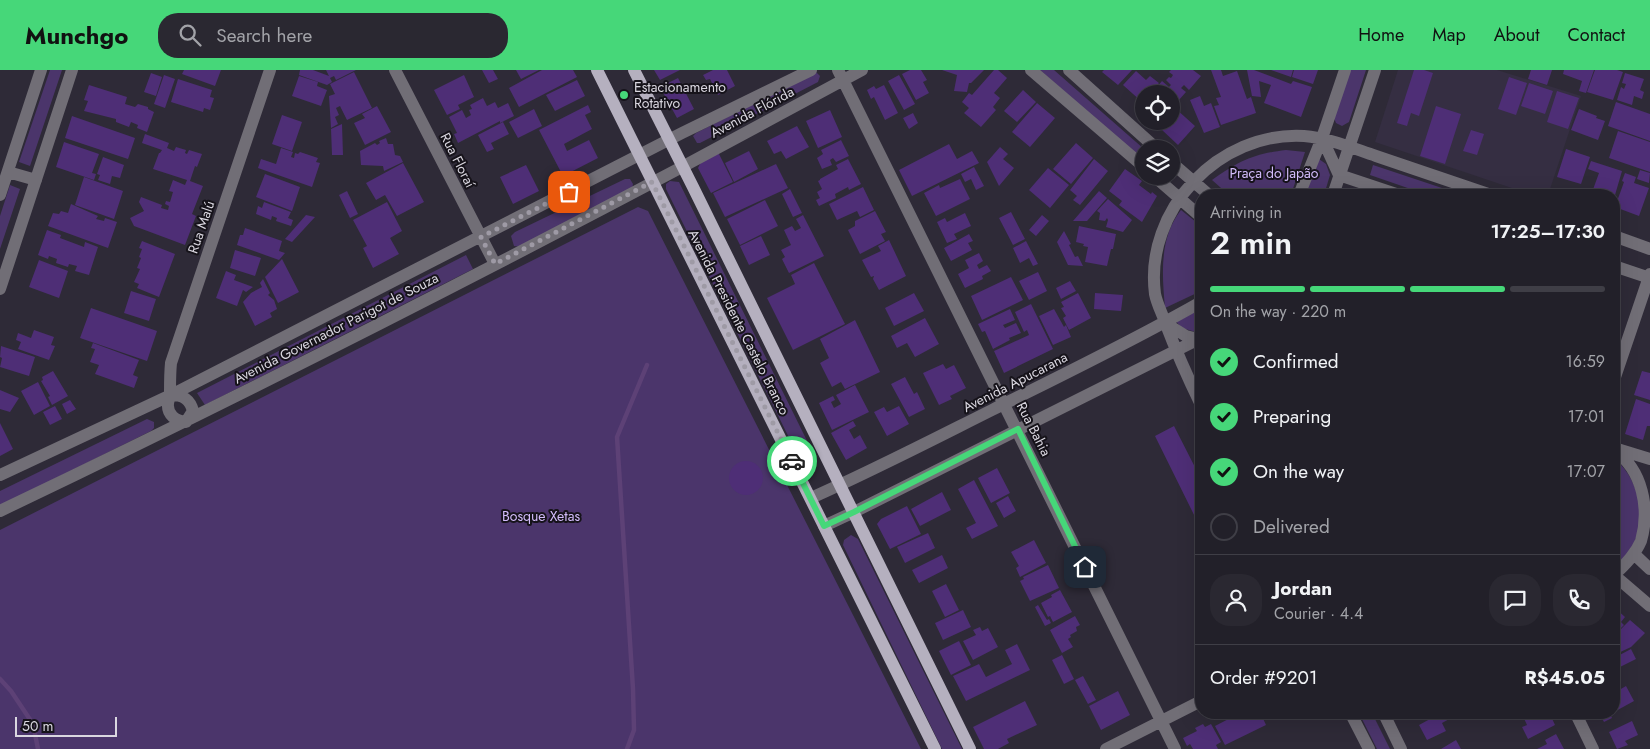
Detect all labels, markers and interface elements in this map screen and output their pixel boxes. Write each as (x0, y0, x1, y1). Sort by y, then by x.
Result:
search box (158, 13, 508, 58)
text: Munchgo (25, 18, 128, 53)
icon: search (176, 21, 204, 49)
text: Search here (216, 22, 312, 49)
text: Home (1358, 22, 1404, 48)
text: Map (1432, 22, 1466, 48)
text: About (1494, 22, 1539, 48)
text: Contact (1567, 22, 1625, 48)
place label: Estacionamento Rotativo (634, 77, 726, 113)
street label: Avenida Flórida (706, 81, 798, 143)
map controls (1135, 85, 1180, 185)
button: locate (1135, 85, 1180, 130)
marker: Estacionamento Rotativo (618, 89, 630, 101)
street label: Rua Floraí (436, 129, 481, 192)
button: layers (1135, 140, 1180, 185)
park label: Praça do Japão (1230, 163, 1319, 183)
pin (548, 171, 590, 213)
icon: bag (555, 178, 583, 206)
street label: Rua Malú (183, 198, 219, 256)
text: Arriving in (1210, 201, 1282, 224)
text: 17:25–17:30 (1490, 218, 1605, 245)
text: 2 min (1210, 220, 1292, 266)
street label: Avenida Presidente Castelo Branco (683, 226, 795, 419)
street label: Avenida Governador Parigot de Souza (230, 267, 442, 389)
text: On the way · 220 m (1210, 300, 1346, 323)
street label: Avenida Apucarana (959, 347, 1071, 417)
icon: check (1210, 348, 1238, 376)
text: Confirmed (1253, 348, 1339, 375)
text: 16:59 (1566, 350, 1605, 373)
street label: Rua Bahia (1012, 398, 1056, 460)
icon: check (1210, 403, 1238, 431)
text: Preparing (1253, 403, 1331, 430)
text: 17:01 (1568, 405, 1605, 428)
courier (767, 436, 817, 486)
icon: car (778, 447, 806, 475)
icon: check (1210, 458, 1238, 486)
text: On the way (1253, 458, 1344, 485)
text: 17:07 (1567, 460, 1605, 483)
park label: Bosque Xetas (502, 506, 580, 526)
text: Delivered (1253, 513, 1330, 540)
pin (1064, 546, 1106, 588)
icon: home (1071, 553, 1099, 581)
button: person (1210, 574, 1262, 626)
button: chat (1489, 574, 1541, 626)
button: phone (1553, 574, 1605, 626)
text: Jordan (1274, 575, 1332, 602)
text: Courier · 4.4 (1274, 602, 1363, 625)
text: Order #9201 (1210, 664, 1318, 691)
text: R$45.05 (1524, 664, 1605, 691)
scale bar (15, 714, 118, 737)
text: 50 m (22, 716, 53, 736)

